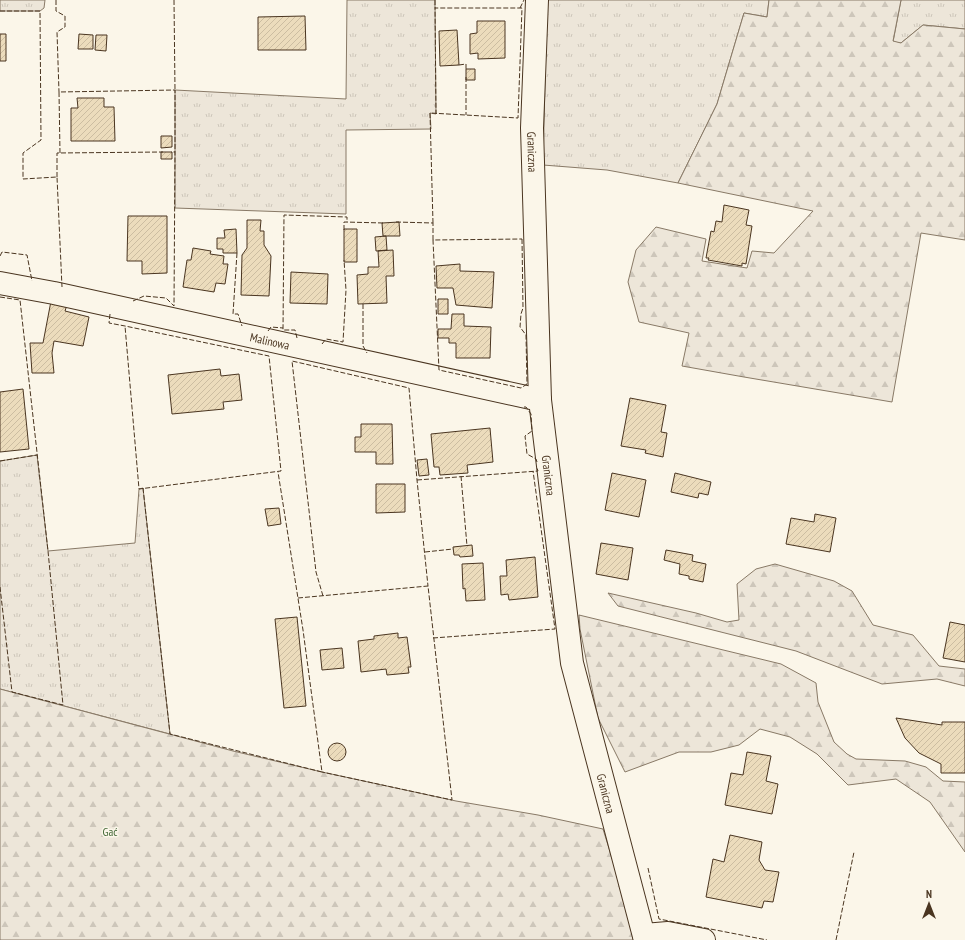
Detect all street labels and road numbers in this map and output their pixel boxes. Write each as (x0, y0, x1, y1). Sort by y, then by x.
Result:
street label: Graniczna (525, 131, 541, 173)
street label: Malinowa (249, 329, 291, 352)
street label: Graniczna (539, 454, 559, 496)
street label: Graniczna (594, 772, 619, 815)

